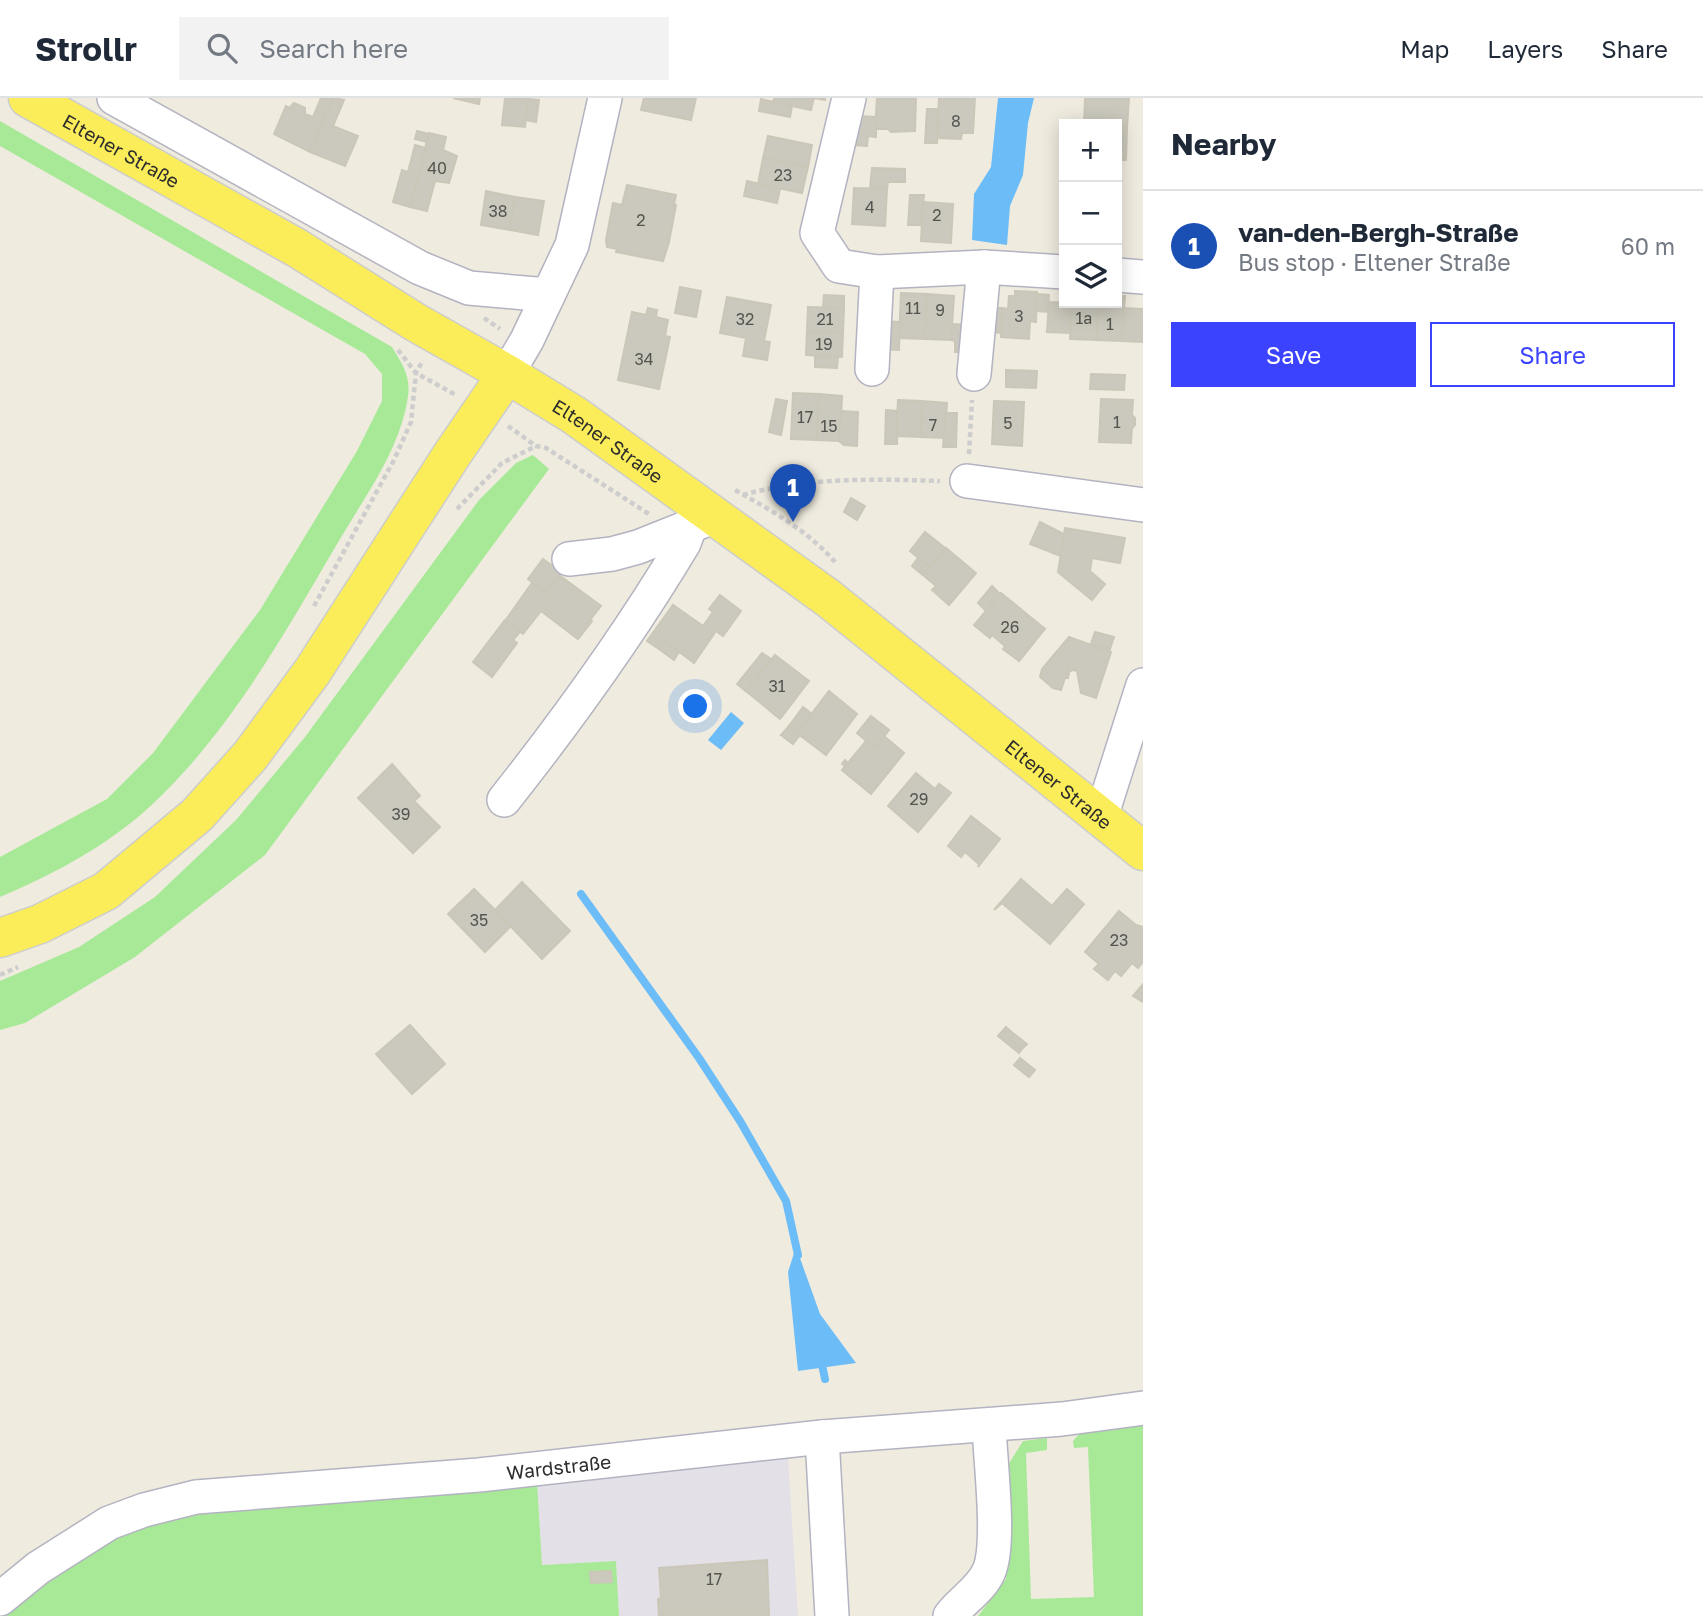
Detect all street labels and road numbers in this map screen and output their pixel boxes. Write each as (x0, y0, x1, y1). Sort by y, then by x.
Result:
street label: Eltener Straße (59, 108, 184, 192)
street label: Eltener Straße (549, 393, 668, 487)
street label: Eltener Straße (1001, 734, 1117, 833)
street label: Wardstraße (505, 1449, 612, 1483)

